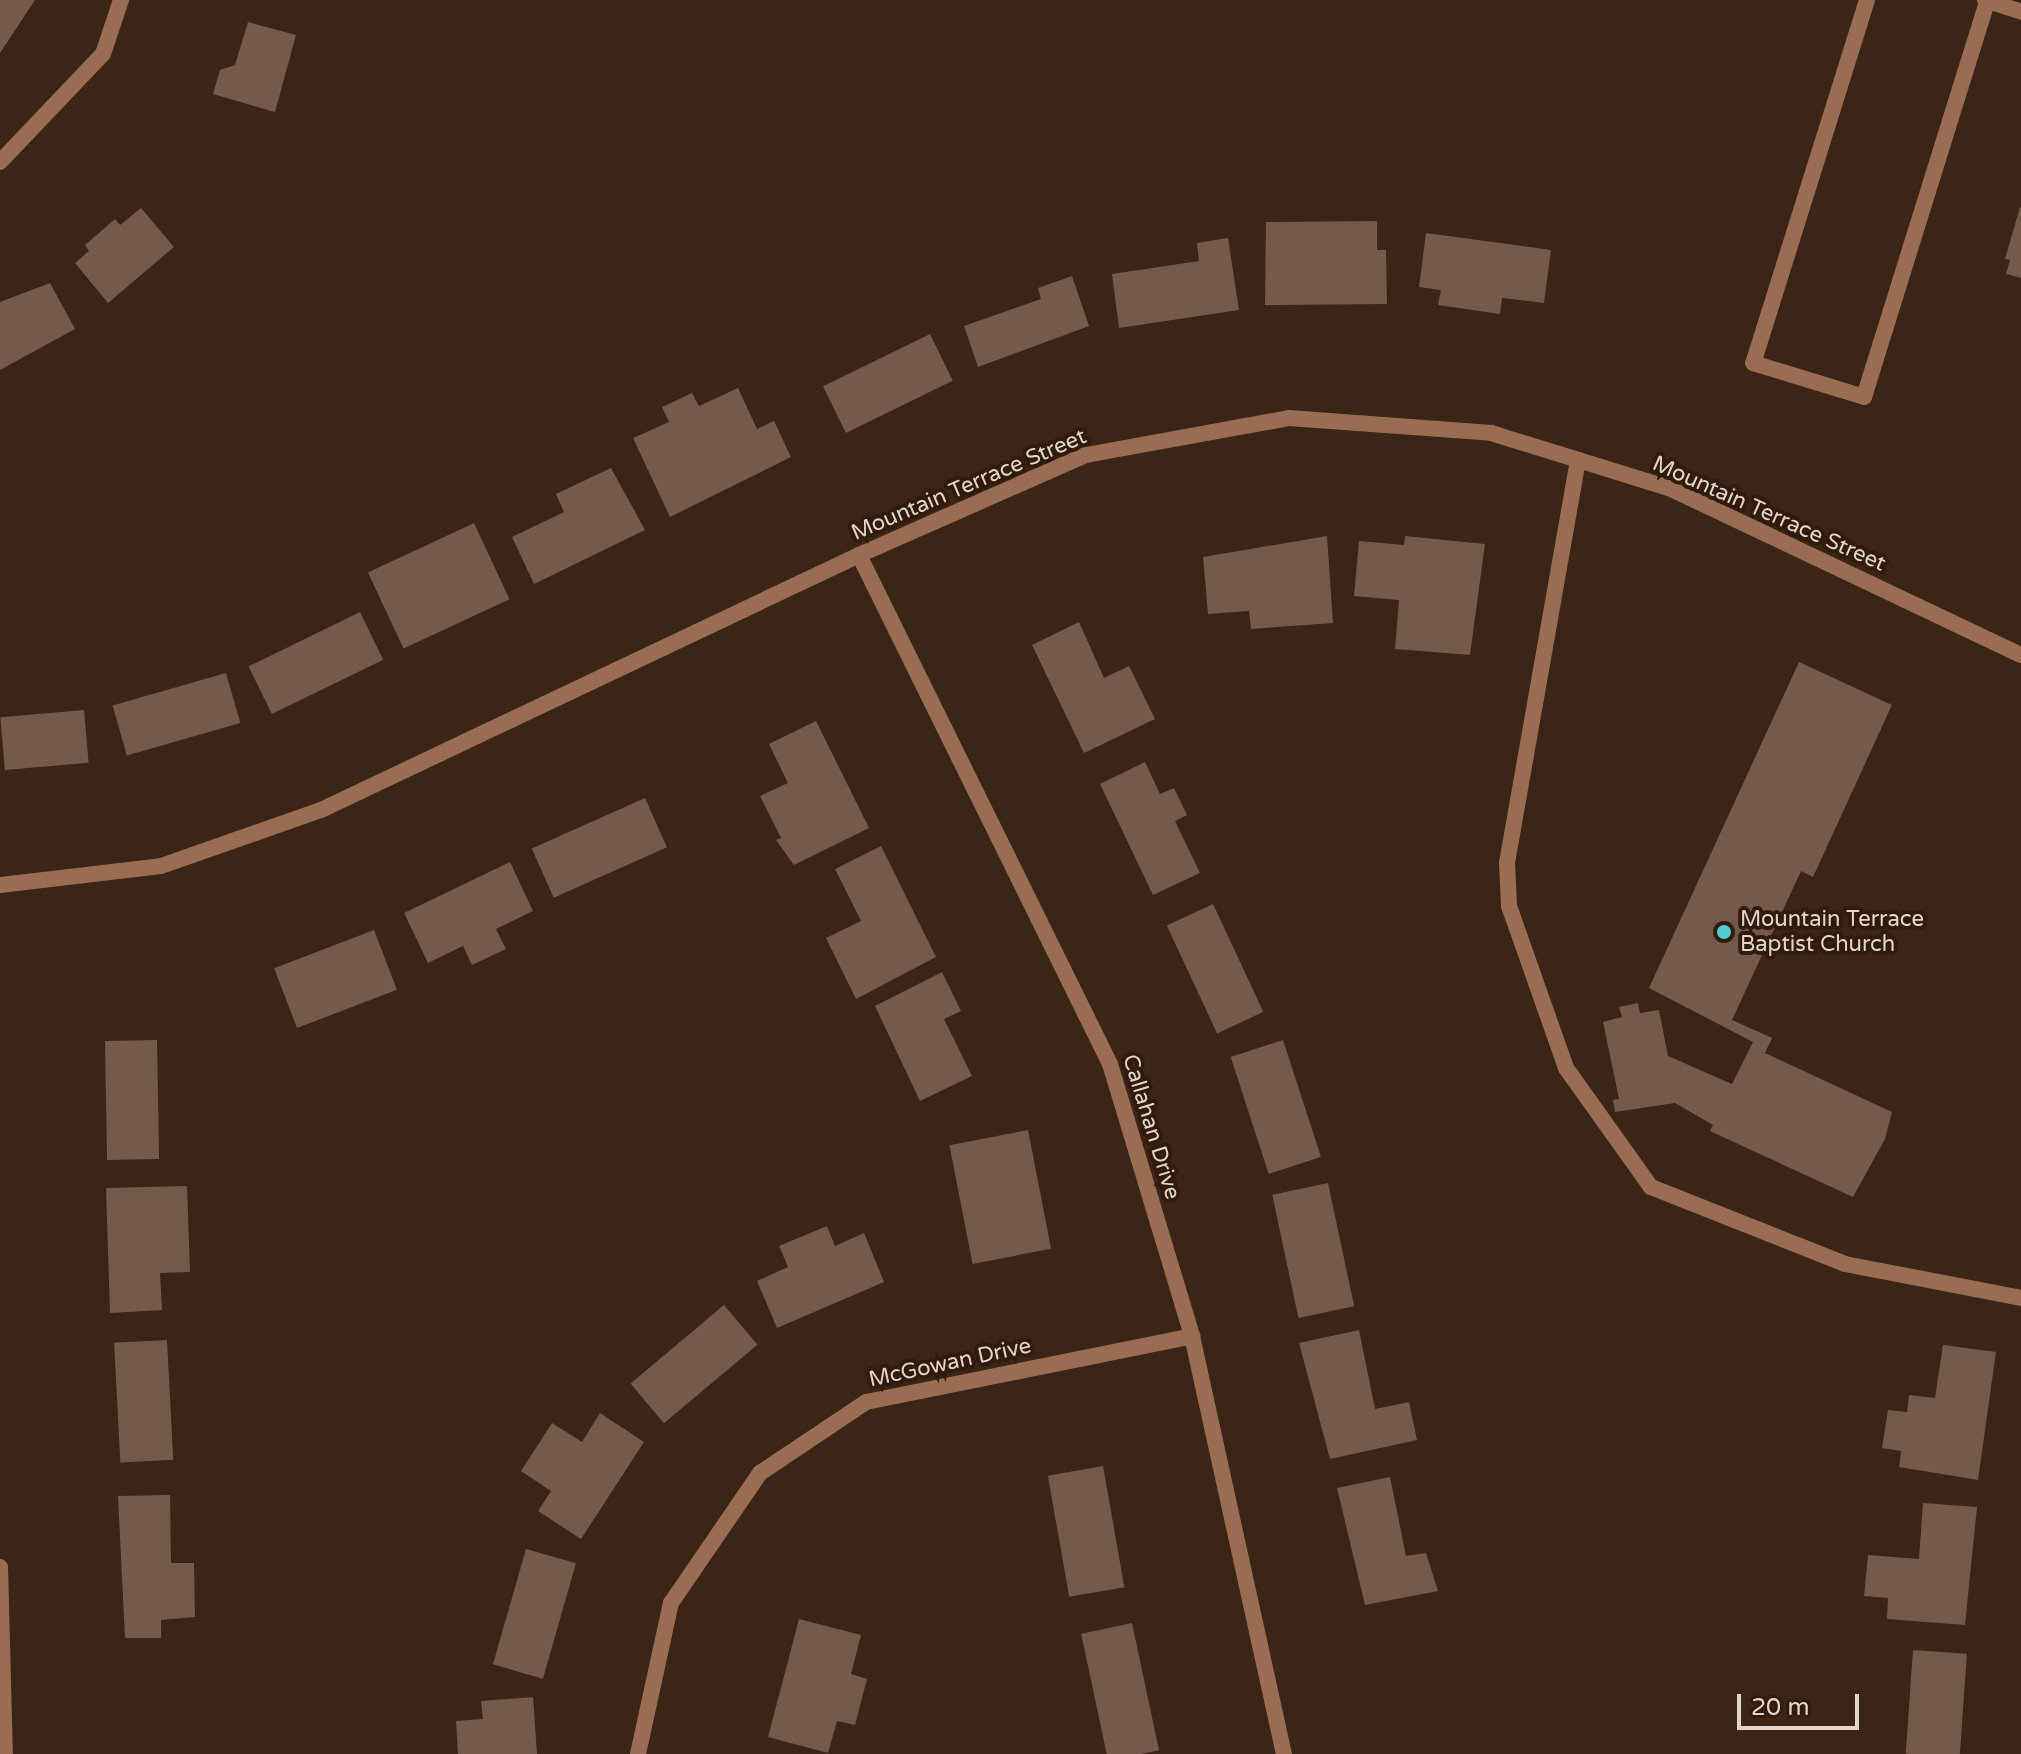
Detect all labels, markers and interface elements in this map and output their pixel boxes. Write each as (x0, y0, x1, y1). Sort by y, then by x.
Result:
street label: Mountain Terrace Street (848, 424, 1090, 546)
street label: Mountain Terrace Street (1648, 451, 1890, 577)
place label: Mountain Terrace Baptist Church (1740, 906, 1924, 958)
marker: Mountain Terrace Baptist Church (1715, 923, 1733, 941)
street label: Callahan Drive (1116, 1051, 1186, 1203)
street label: McGowan Drive (866, 1333, 1034, 1393)
scale bar (1741, 1678, 1863, 1728)
text: 20 m (1751, 1693, 1809, 1722)

